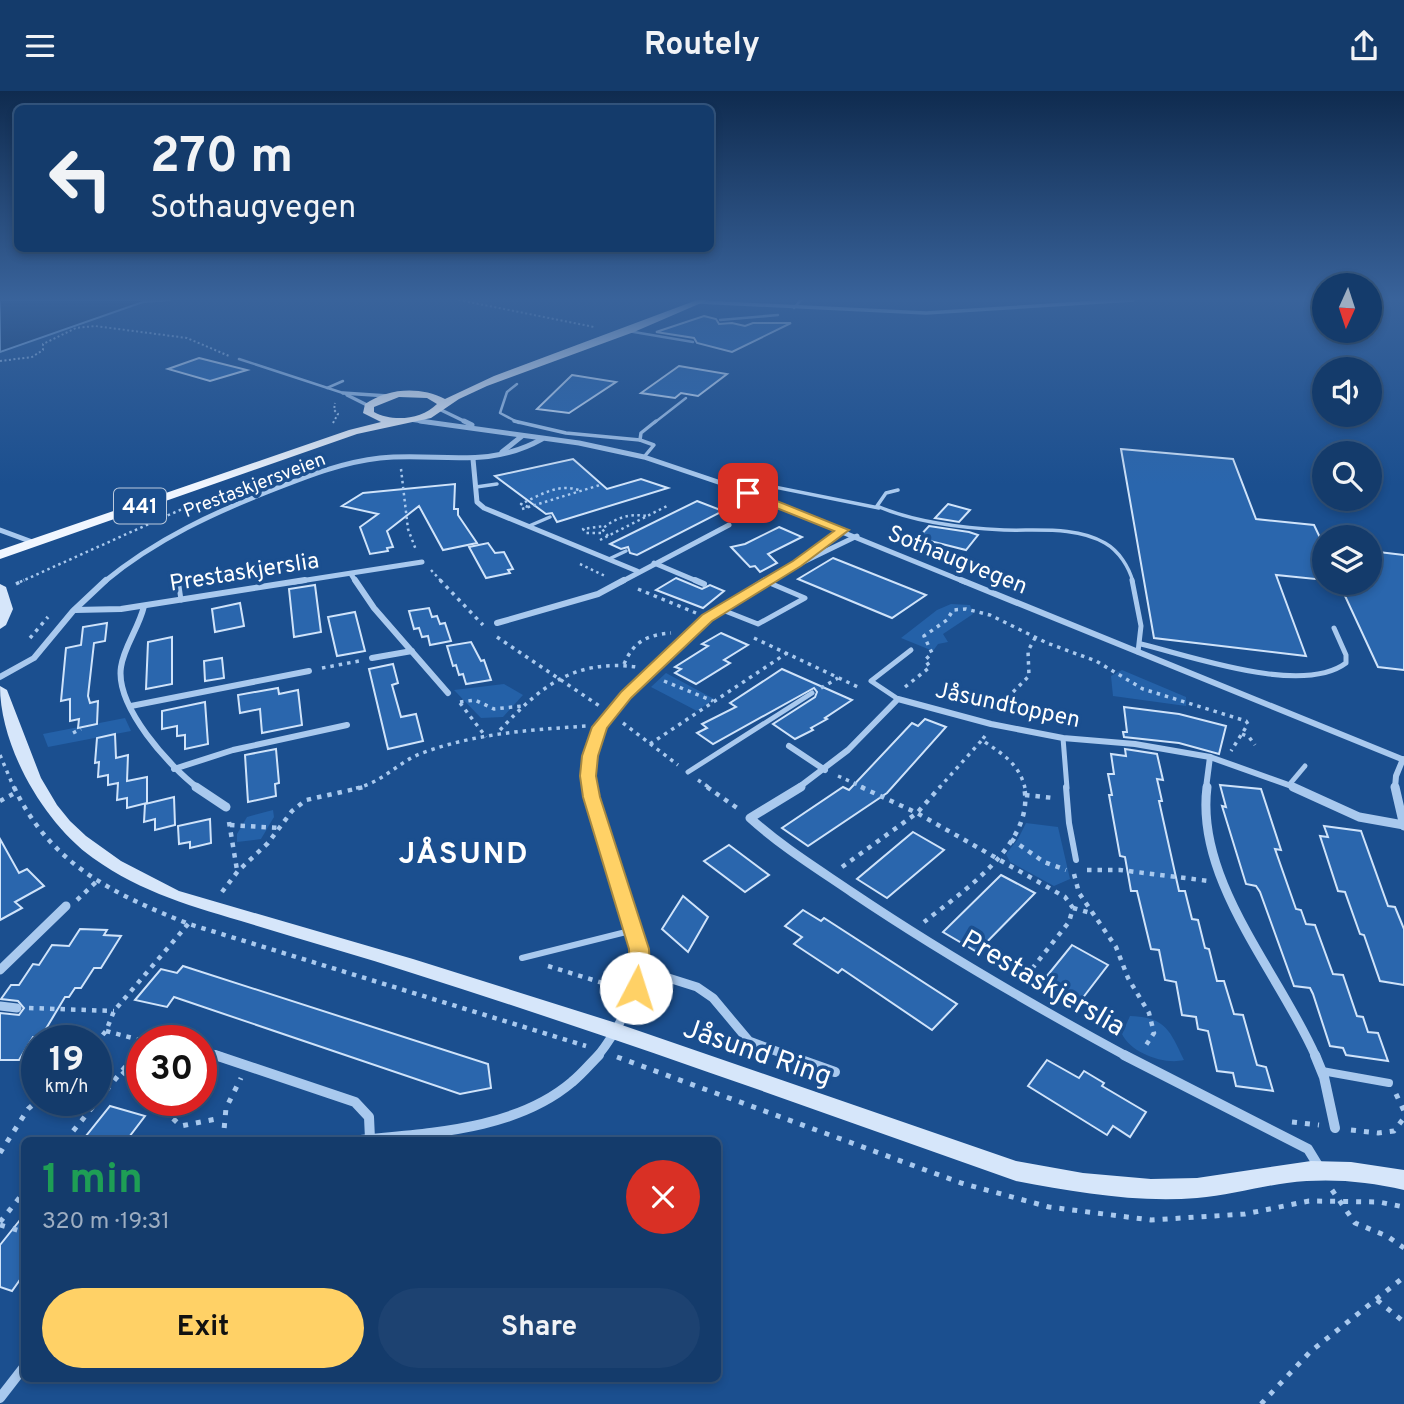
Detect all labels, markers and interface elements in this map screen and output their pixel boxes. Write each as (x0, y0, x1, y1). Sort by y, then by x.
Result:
text: Routely (644, 26, 760, 66)
icon: menu (21, 27, 59, 65)
icon: share (1345, 27, 1383, 65)
text: 270 m (150, 128, 293, 190)
icon: left (35, 133, 126, 224)
text: Sothaugvegen (150, 189, 356, 229)
north arrow (1312, 273, 1382, 343)
map controls (1312, 273, 1382, 595)
button: sound (1312, 357, 1382, 427)
button: search (1312, 441, 1382, 511)
street label: Prestaskjersveien (180, 448, 329, 524)
pin (718, 463, 778, 523)
icon: arrive (729, 474, 767, 512)
road number: 441 (114, 489, 166, 523)
street label: Sothaugvegen (883, 520, 1031, 603)
button: layers (1312, 525, 1382, 595)
street label: Prestaskjerslia (168, 547, 321, 600)
street label: Jåsundtoppen (932, 677, 1083, 736)
district label: JÅSUND (398, 836, 530, 874)
street label: Prestaskjerslia (954, 923, 1131, 1046)
position arrow (599, 951, 673, 1025)
street label: Jåsund Ring (678, 1012, 836, 1096)
speed limit sign: 30 (126, 1025, 217, 1116)
text: 19 (49, 1039, 84, 1083)
text: km/h (45, 1076, 88, 1099)
text: 1 min (42, 1155, 143, 1208)
button: close (626, 1160, 700, 1234)
text: 320 m · 19:31 (42, 1208, 170, 1237)
button: Exit (42, 1288, 364, 1368)
button: Share (378, 1288, 700, 1368)

